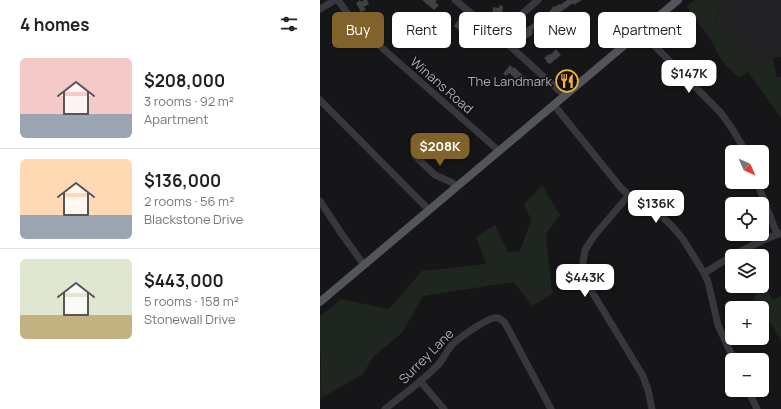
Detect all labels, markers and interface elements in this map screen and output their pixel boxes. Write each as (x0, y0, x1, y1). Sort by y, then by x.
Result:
chip: Buy (332, 12, 384, 48)
chip: Rent (392, 12, 451, 48)
chip: Filters (459, 12, 526, 48)
chip: New (534, 12, 590, 48)
chip: Apartment (598, 12, 696, 48)
text: 4 homes (20, 13, 89, 36)
icon: filters (278, 13, 300, 35)
street label: Winans Road (407, 53, 477, 117)
pin: $147K (661, 60, 717, 94)
text: $147K (670, 64, 708, 82)
restaurant icon: The Landmark (554, 68, 580, 94)
text: $208,000 (144, 69, 225, 92)
place label: The Landmark (468, 72, 553, 90)
icon: home (52, 74, 100, 122)
text: 3 rooms · 92 m² (144, 92, 234, 110)
text: Apartment (144, 110, 208, 128)
pin: $208K (412, 133, 468, 167)
text: $208K (420, 137, 460, 155)
north arrow (725, 145, 769, 189)
map controls (725, 145, 769, 397)
text: $136,000 (144, 169, 221, 192)
icon: home (52, 175, 100, 223)
pin: $136K (628, 190, 684, 224)
text: 2 rooms · 56 m² (144, 192, 234, 210)
text: $136K (637, 194, 675, 212)
button: locate (725, 197, 769, 241)
text: Blackstone Drive (144, 210, 243, 228)
button: layers (725, 249, 769, 293)
pin: $443K (557, 264, 613, 298)
text: $443K (565, 268, 605, 286)
text: $443,000 (144, 269, 224, 292)
icon: home (52, 275, 100, 323)
text: 5 rooms · 158 m² (144, 292, 239, 310)
button: + (725, 301, 769, 345)
text: Stonewall Drive (144, 310, 236, 328)
street label: Surrey Lane (395, 324, 458, 387)
button: − (725, 353, 769, 397)

